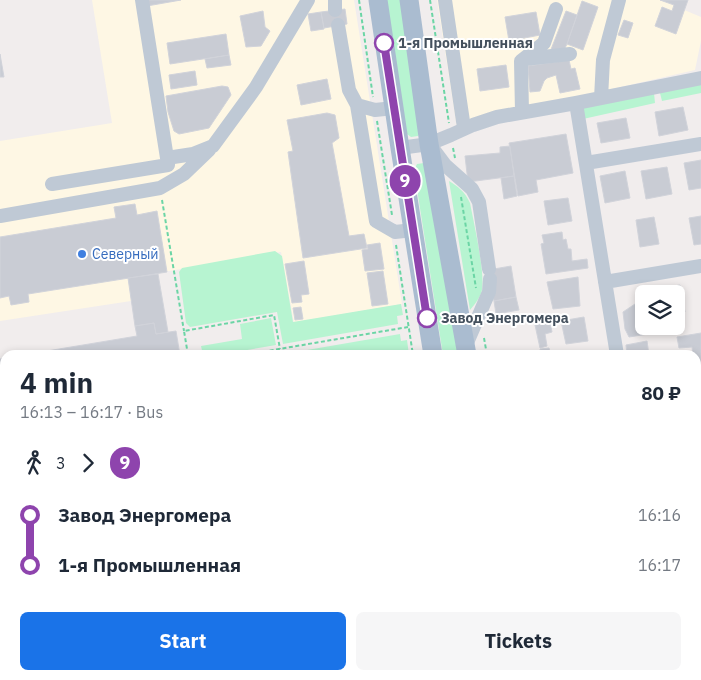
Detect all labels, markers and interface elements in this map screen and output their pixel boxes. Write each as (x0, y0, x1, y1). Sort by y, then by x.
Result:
marker: 1-я Промышленная (374, 33, 394, 53)
place label: 1-я Промышленная (398, 34, 533, 52)
line badge: 9 (389, 165, 421, 197)
text: 9 (400, 169, 410, 192)
place label: Северный (92, 245, 159, 263)
marker: Северный (76, 248, 88, 260)
map controls (635, 285, 685, 335)
button: layers (635, 285, 685, 335)
marker: Завод Энергомера (417, 308, 437, 328)
place label: Завод Энергомера (441, 309, 569, 327)
text: 4 min (20, 364, 93, 401)
text: 80 ₽ (641, 381, 681, 405)
text: 16:13 – 16:17 · Bus (20, 402, 163, 422)
icon: walk (20, 449, 48, 477)
icon: forward (74, 449, 102, 477)
text: 9 (120, 451, 130, 474)
text: 3 (56, 453, 66, 473)
text: Завод Энергомера (58, 503, 231, 527)
text: 16:16 (638, 505, 681, 525)
text: 1-я Промышленная (58, 553, 241, 577)
text: 16:17 (638, 555, 681, 575)
button: Start (20, 612, 346, 670)
button: Tickets (356, 612, 681, 670)

